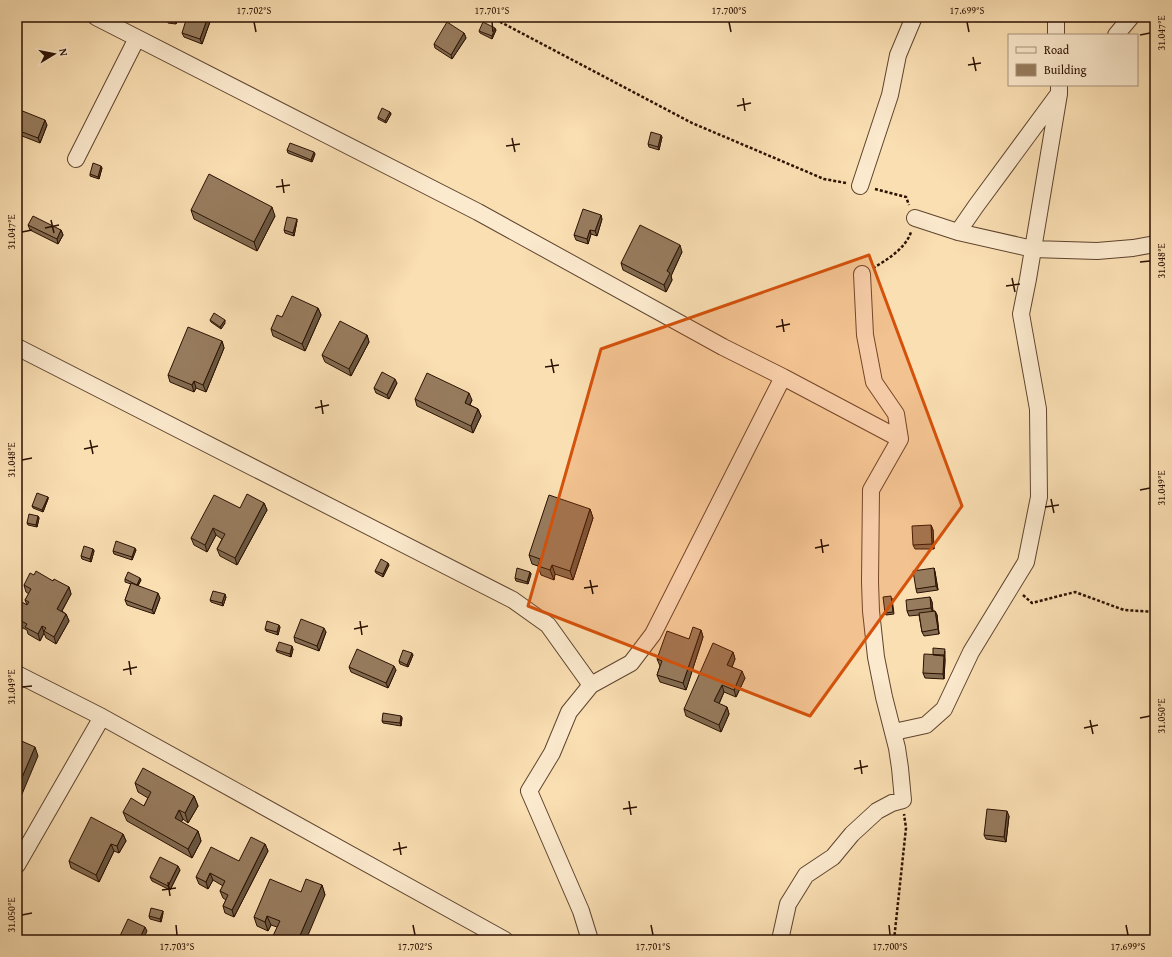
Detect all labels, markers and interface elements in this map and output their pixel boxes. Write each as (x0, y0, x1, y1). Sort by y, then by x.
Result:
text: 17.702°S (237, 3, 272, 18)
text: 17.701°S (475, 3, 510, 18)
text: 17.700°S (712, 3, 747, 18)
text: 17.699°S (950, 3, 985, 18)
text: 31.047°E (1154, 15, 1169, 51)
north arrow (34, 34, 74, 74)
legend (1008, 34, 1138, 86)
text: Road (1044, 41, 1070, 58)
text: N (55, 47, 72, 58)
text: Building (1044, 61, 1087, 78)
text: 31.047°E (4, 214, 19, 250)
text: 31.048°E (1154, 243, 1169, 279)
text: 31.048°E (4, 442, 19, 478)
text: 31.049°E (1154, 470, 1169, 506)
text: 31.049°E (4, 669, 19, 705)
text: 31.050°E (1154, 698, 1169, 734)
text: 31.050°E (4, 897, 19, 933)
text: 17.703°S (160, 939, 195, 954)
text: 17.702°S (398, 939, 433, 954)
text: 17.701°S (636, 939, 671, 954)
text: 17.700°S (873, 939, 908, 954)
text: 17.699°S (1111, 939, 1146, 954)

